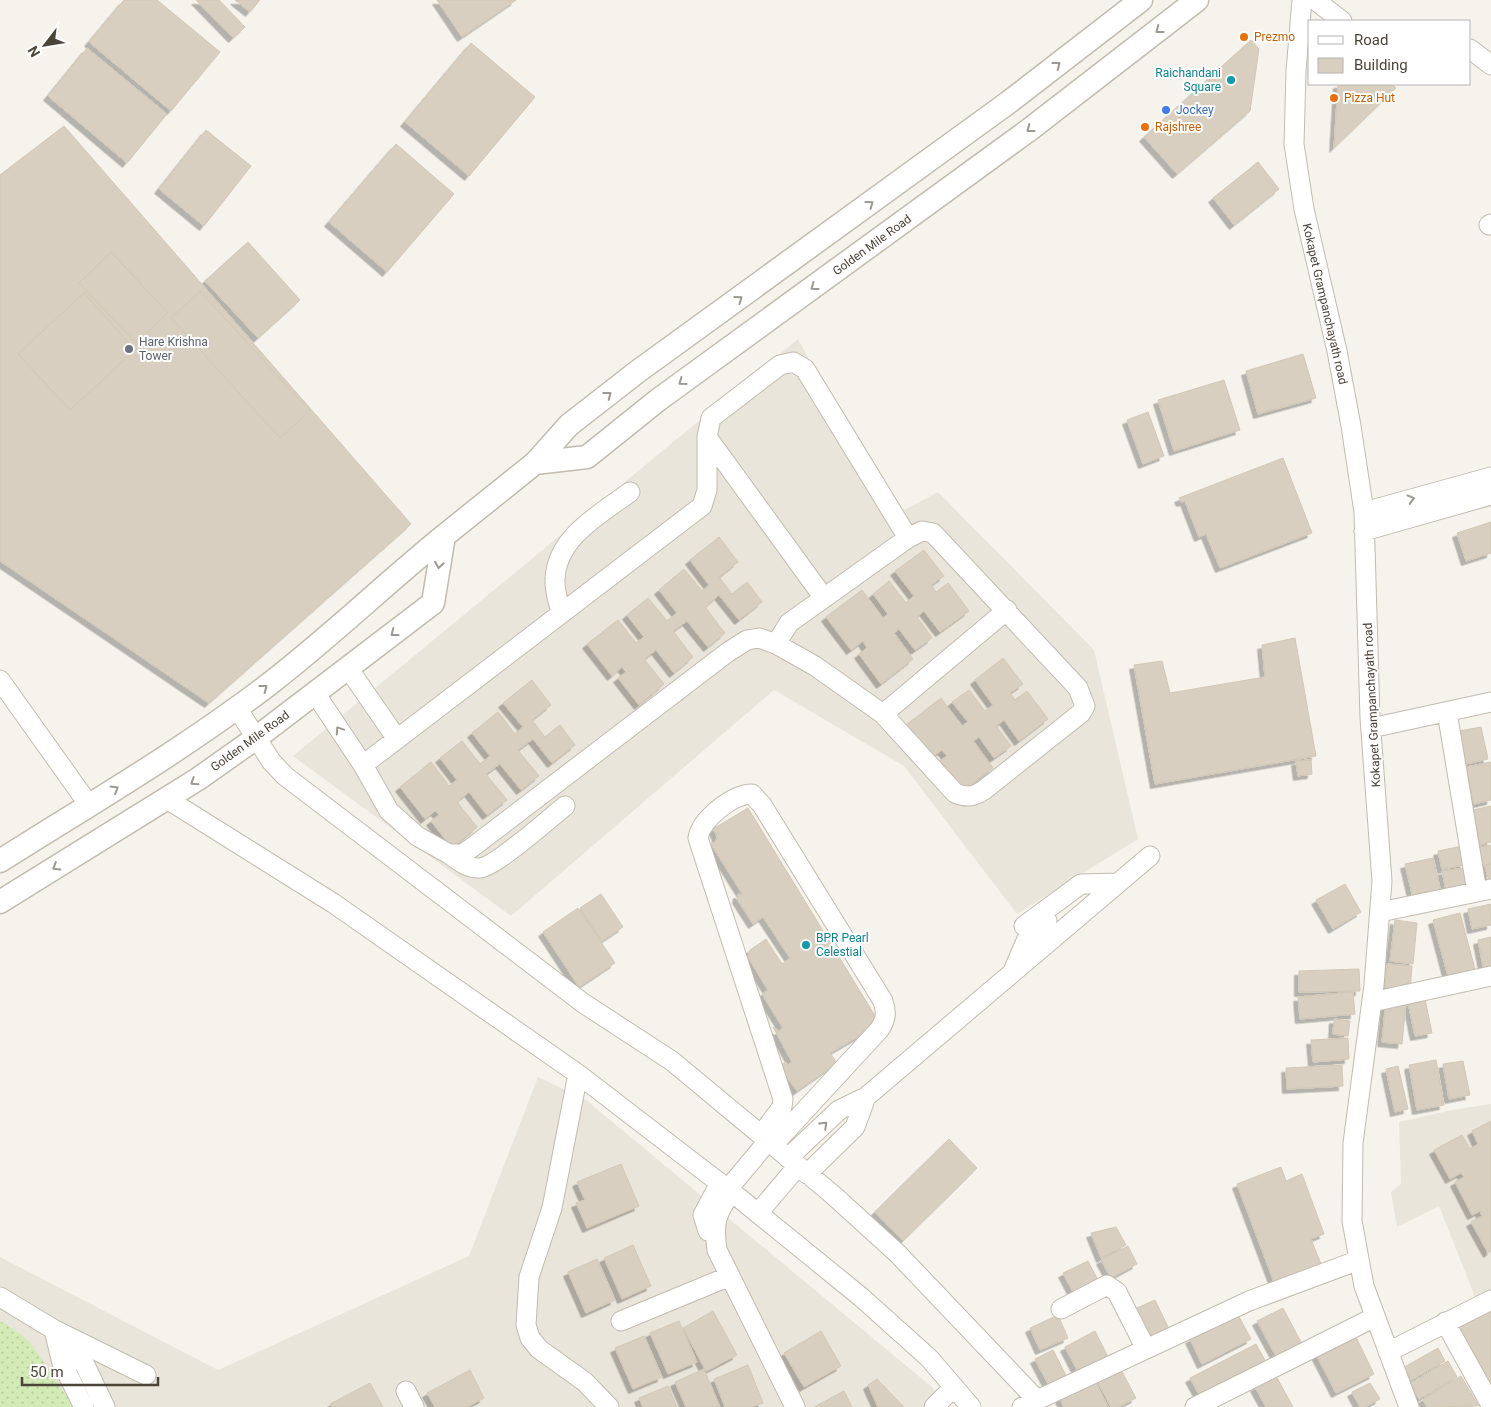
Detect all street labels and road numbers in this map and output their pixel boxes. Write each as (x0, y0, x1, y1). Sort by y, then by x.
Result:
street label: Golden Mile Road (830, 212, 914, 278)
street label: Kokapet Grampanchayath road (1300, 222, 1350, 386)
street label: Kokapet Grampanchayath road (1361, 622, 1383, 788)
street label: Golden Mile Road (208, 708, 292, 774)

